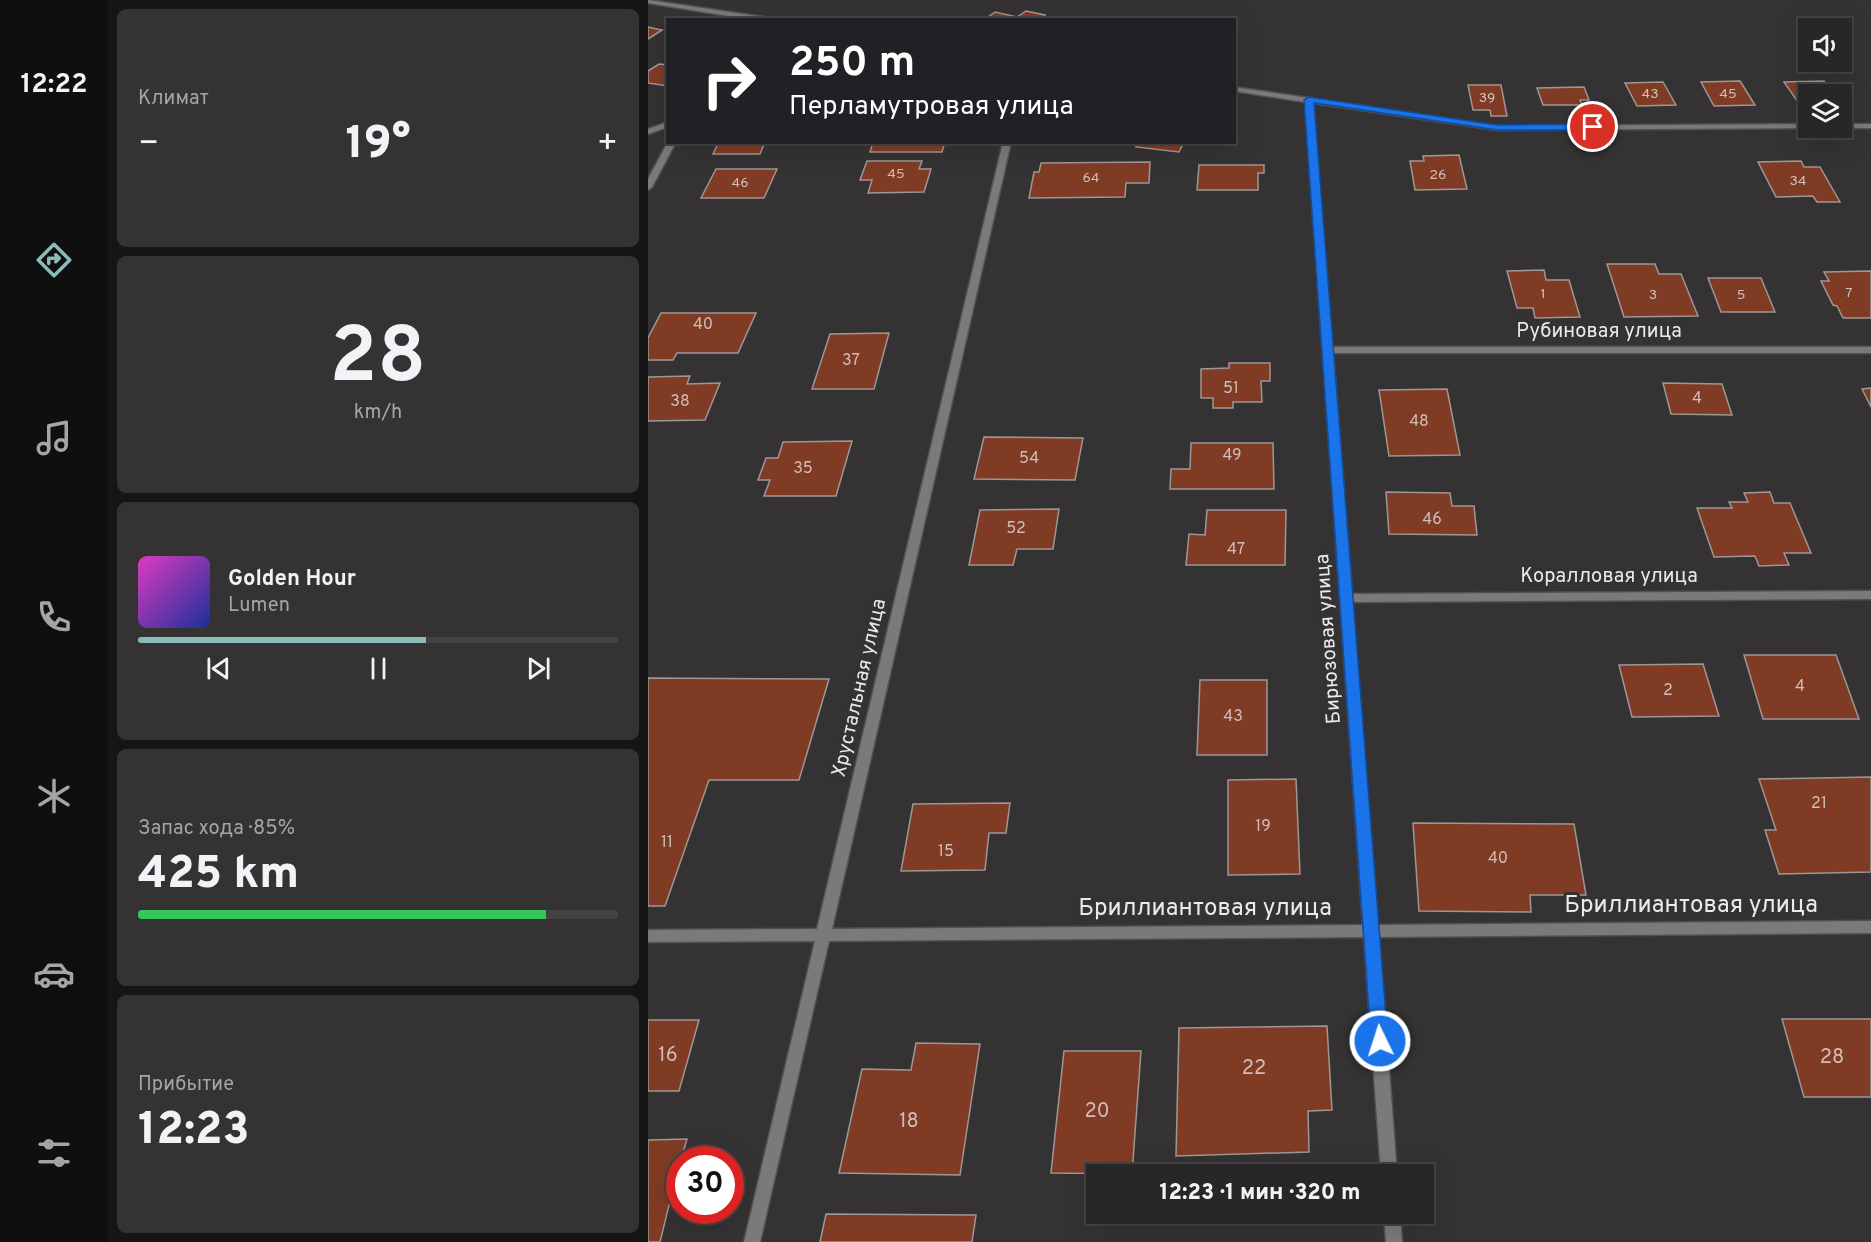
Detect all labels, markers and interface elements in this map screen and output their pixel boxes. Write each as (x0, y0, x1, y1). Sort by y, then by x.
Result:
map controls (1798, 18, 1852, 138)
button: sound (1798, 18, 1852, 72)
text: 250 m (789, 38, 915, 91)
icon: right (690, 42, 768, 120)
text: 12:22 (21, 68, 87, 102)
button: layers (1798, 84, 1852, 138)
text: Климат (138, 86, 209, 112)
house number: 43 (1641, 86, 1659, 103)
house number: 45 (1719, 86, 1737, 103)
text: Перламутровая улица (789, 90, 1074, 124)
house number: 39 (1479, 90, 1495, 107)
pin (1567, 101, 1618, 152)
icon: arrive (1576, 110, 1609, 143)
text: 19° (345, 117, 411, 174)
text: − (138, 124, 159, 166)
text: + (597, 124, 618, 166)
house number: 45 (887, 166, 905, 183)
house number: 26 (1430, 167, 1446, 184)
house number: 64 (1082, 170, 1100, 187)
house number: 34 (1789, 173, 1807, 190)
house number: 46 (731, 175, 749, 192)
icon: directions (33, 239, 75, 281)
house number: 7 (1845, 285, 1853, 302)
house number: 1 (1540, 286, 1546, 303)
house number: 3 (1649, 287, 1657, 304)
house number: 5 (1737, 287, 1745, 304)
text: 28 (330, 311, 426, 410)
house number: 40 (693, 315, 713, 335)
street label: Рубиновая улица (1516, 319, 1682, 345)
house number: 37 (842, 351, 860, 371)
house number: 51 (1223, 379, 1239, 399)
house number: 4 (1692, 389, 1702, 409)
house number: 38 (670, 392, 690, 412)
text: km/h (354, 400, 402, 426)
house number: 48 (1409, 412, 1429, 432)
icon: music (33, 417, 75, 459)
house number: 49 (1222, 446, 1242, 466)
house number: 54 (1019, 449, 1039, 469)
house number: 35 (793, 459, 813, 479)
house number: 46 (1422, 510, 1442, 530)
house number: 52 (1006, 519, 1026, 539)
house number: 47 (1227, 540, 1245, 560)
street label: Бирюзовая улица (1310, 553, 1348, 725)
street label: Коралловая улица (1520, 564, 1698, 590)
text: Golden Hour (228, 566, 356, 593)
text: Lumen (228, 593, 290, 619)
icon: phone (33, 596, 75, 638)
street label: Хрустальная улица (827, 596, 893, 780)
icon: previous (202, 652, 235, 685)
icon: pause (362, 652, 395, 685)
icon: next (522, 652, 555, 685)
house number: 4 (1795, 677, 1805, 697)
house number: 2 (1663, 681, 1673, 701)
house number: 43 (1223, 707, 1243, 727)
icon: climate (33, 775, 75, 817)
house number: 21 (1811, 794, 1827, 814)
text: Запас хода · 85% (138, 816, 295, 842)
house number: 19 (1255, 817, 1271, 837)
house number: 11 (661, 833, 673, 853)
house number: 15 (938, 842, 954, 862)
text: 425 km (138, 847, 299, 904)
house number: 40 (1488, 849, 1508, 869)
street label: Бриллиантовая улица (1564, 891, 1818, 921)
street label: Бриллиантовая улица (1078, 894, 1332, 924)
icon: car (33, 953, 75, 995)
position arrow (1348, 1009, 1412, 1073)
house number: 16 (658, 1043, 678, 1069)
house number: 28 (1820, 1045, 1844, 1071)
house number: 22 (1242, 1056, 1266, 1082)
text: Прибытие (138, 1072, 234, 1098)
house number: 20 (1084, 1099, 1110, 1125)
text: 12:23 (138, 1103, 250, 1160)
house number: 18 (899, 1109, 919, 1135)
icon: filters (33, 1132, 75, 1174)
speed limit sign: 30 (666, 1146, 744, 1224)
text: 12:23 · 1 мин · 320 m (1160, 1180, 1360, 1207)

